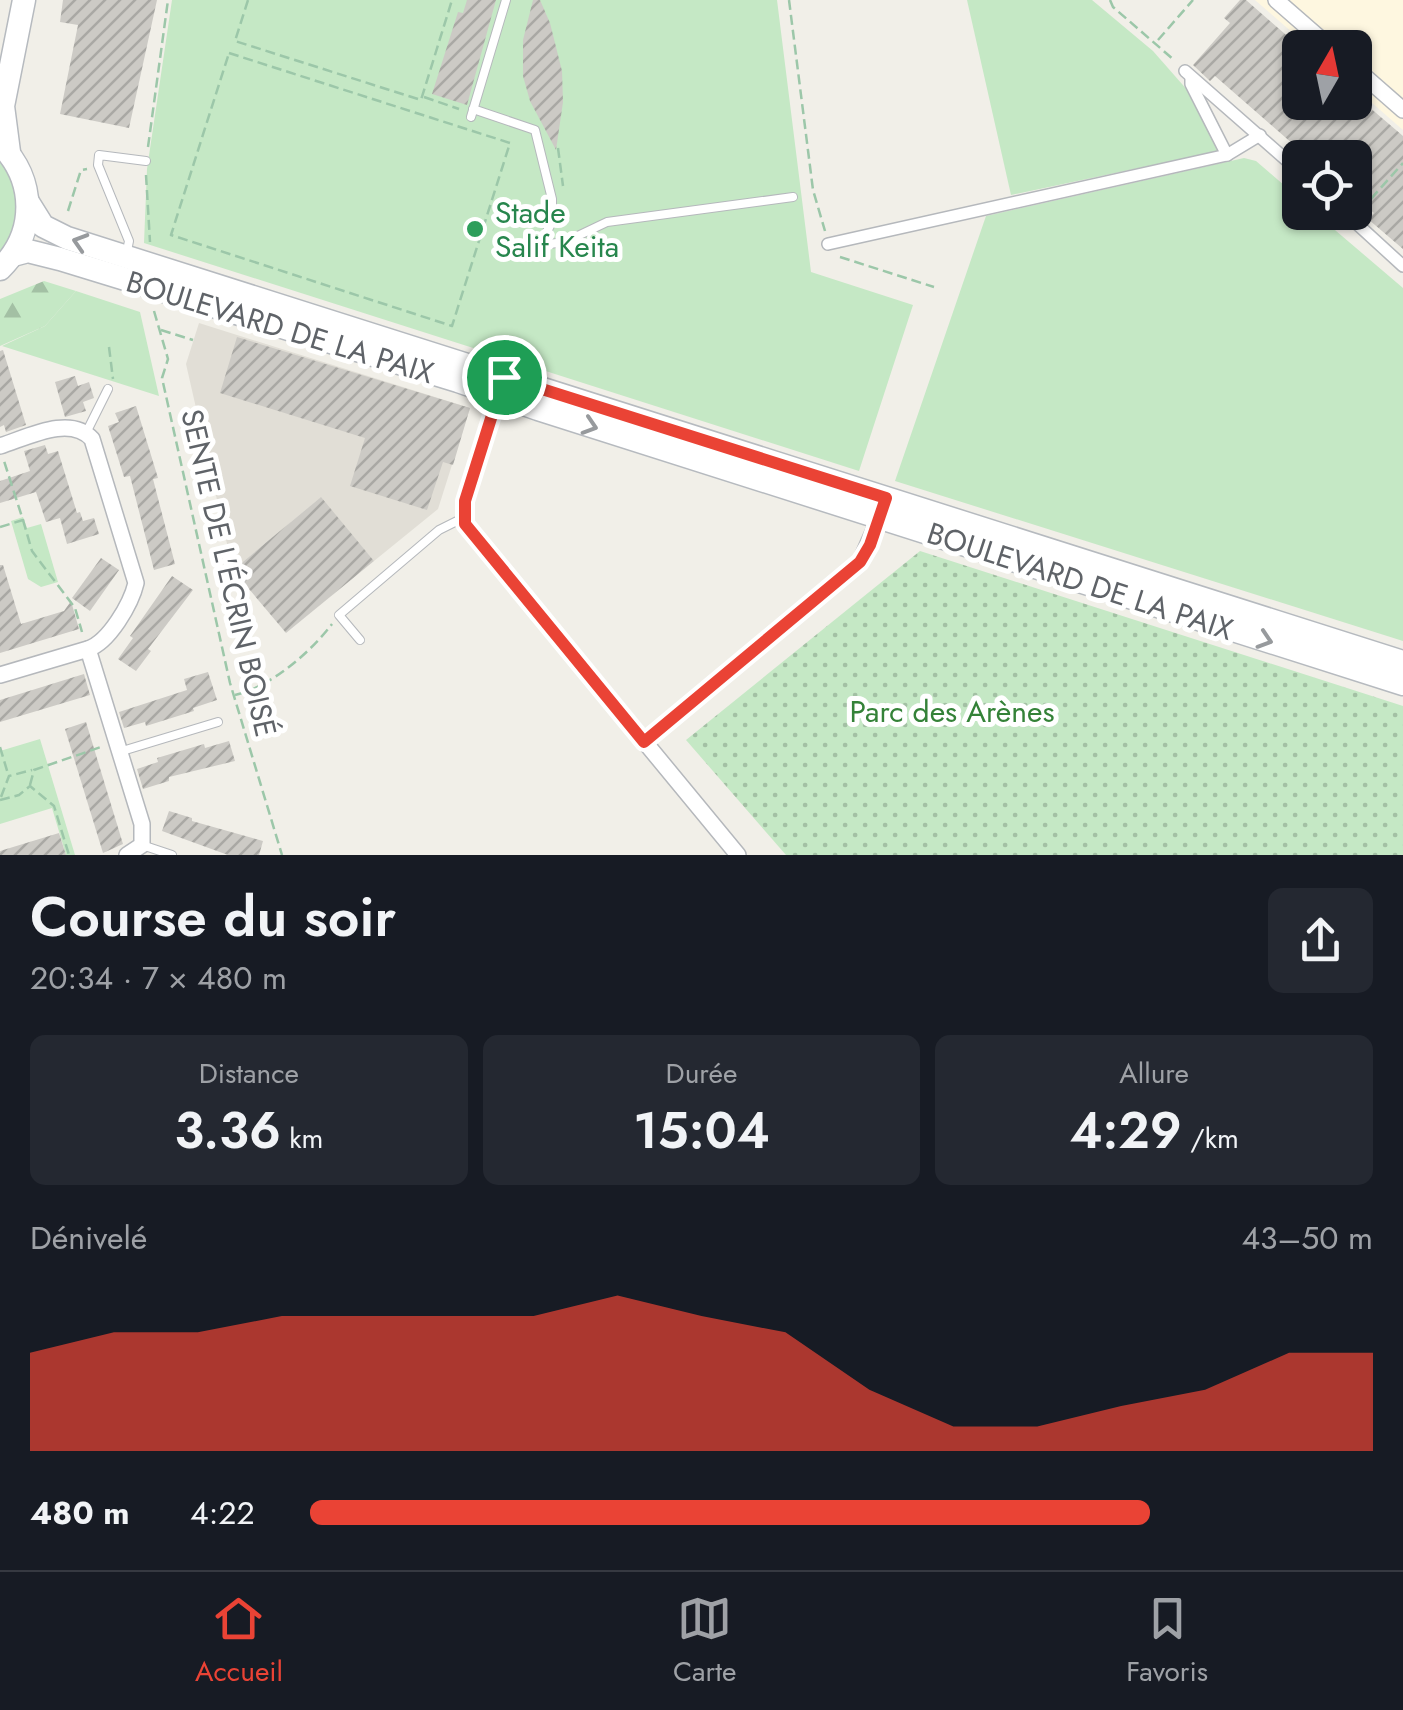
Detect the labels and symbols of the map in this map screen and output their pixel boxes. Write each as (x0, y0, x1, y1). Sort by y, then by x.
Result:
north arrow (1282, 30, 1372, 120)
place label: Stade Salif Keita (495, 191, 619, 268)
marker: Stade Salif Keita (464, 218, 486, 240)
one-way arrow (73, 233, 90, 253)
street label: BOULEVARD DE LA PAIX (121, 260, 439, 394)
pin (462, 335, 547, 420)
street label: SENTE DE L'ÉCRIN BOISÉ (170, 405, 288, 741)
one-way arrow (581, 414, 598, 435)
street label: BOULEVARD DE LA PAIX (922, 511, 1239, 651)
one-way arrow (1256, 628, 1273, 648)
park label: Parc des Arènes (849, 690, 1055, 733)

